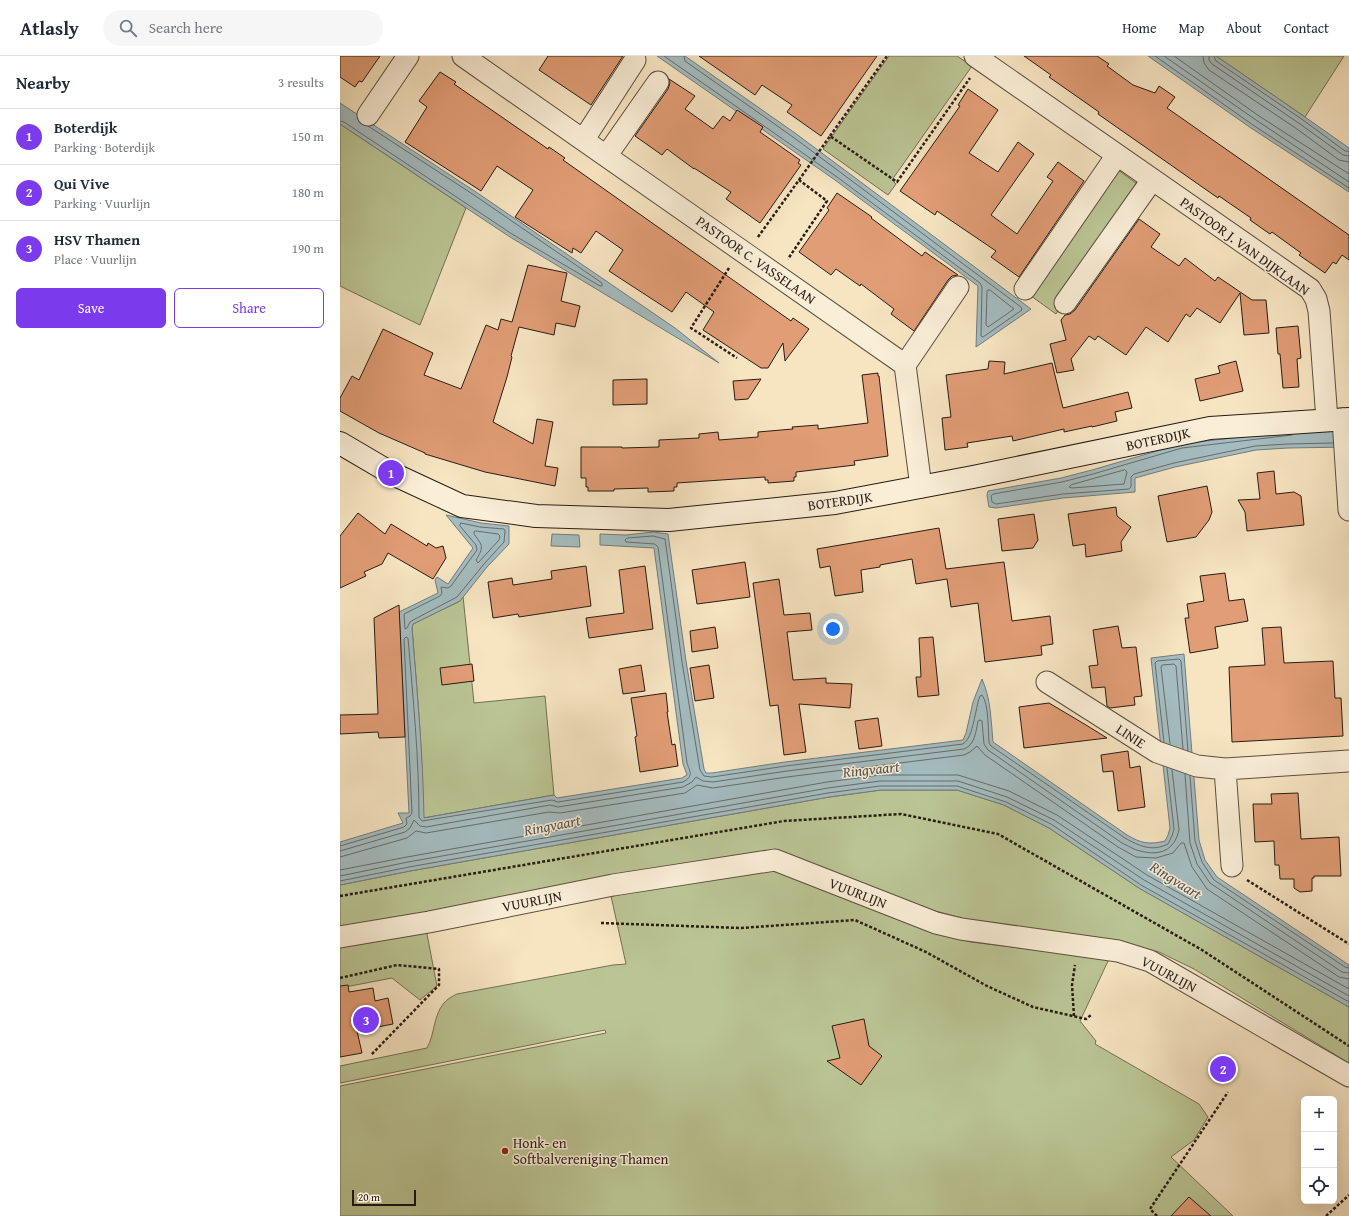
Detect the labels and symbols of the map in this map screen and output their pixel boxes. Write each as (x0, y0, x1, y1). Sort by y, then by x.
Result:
street label: PASTOOR J. VAN DIJKLAAN (1176, 192, 1314, 300)
street label: PASTOOR C. VASSELAAN (692, 211, 820, 309)
street label: BOTERDIJK (1124, 422, 1193, 456)
pin: 1 (378, 458, 404, 488)
street label: BOTERDIJK (806, 486, 874, 515)
your location (823, 619, 843, 639)
street label: LINIE (1112, 719, 1150, 753)
water label: Ringvaart (840, 756, 901, 783)
water label: Ringvaart (521, 809, 582, 841)
water label: Ringvaart (1145, 855, 1206, 904)
street label: VUURLIJN (826, 873, 890, 913)
street label: VUURLIJN (500, 885, 564, 917)
street label: VUURLIJN (1138, 951, 1200, 997)
pin: 3 (353, 1005, 379, 1035)
pin: 2 (1210, 1054, 1236, 1084)
place label: Honk- en Softbalvereniging Thamen (513, 1133, 668, 1169)
marker: Honk- en Softbalvereniging Thamen (500, 1146, 510, 1156)
scale bar (352, 1188, 416, 1207)

